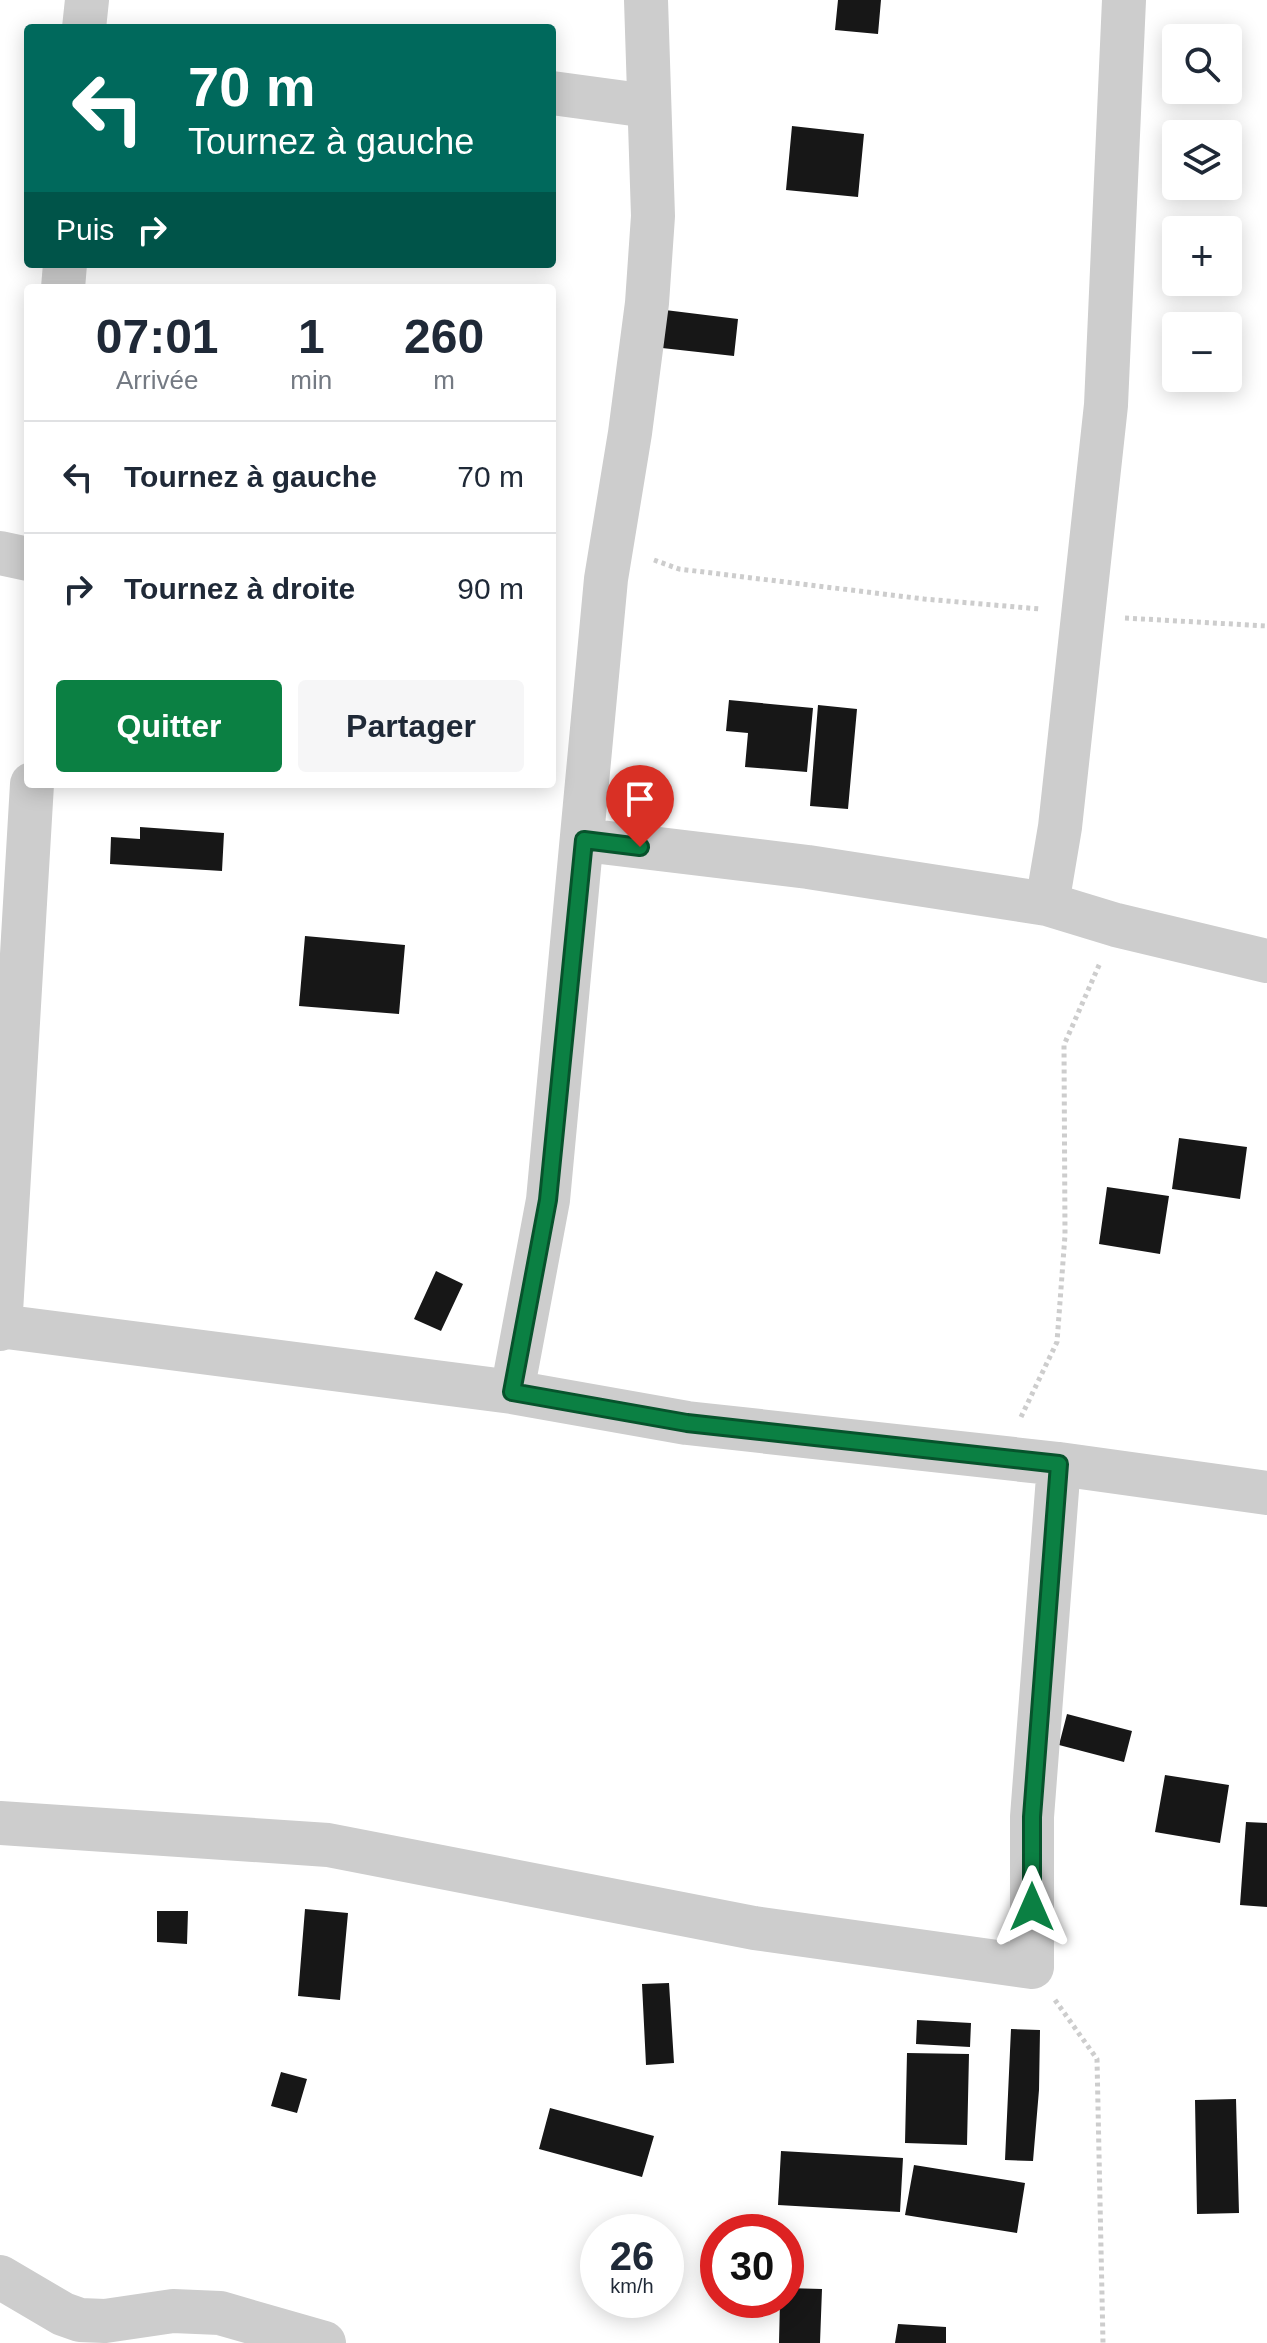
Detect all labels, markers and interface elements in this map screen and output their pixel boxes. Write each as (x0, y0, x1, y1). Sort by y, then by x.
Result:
map controls (1162, 24, 1242, 392)
button: search (1162, 24, 1242, 104)
text: 70 m (188, 55, 316, 118)
icon: left (56, 56, 160, 160)
button: layers (1162, 120, 1242, 200)
text: Tournez à gauche (188, 121, 474, 162)
icon: right (130, 208, 174, 252)
text: Puis (56, 213, 114, 246)
button: + (1162, 216, 1242, 296)
text: 07:01 (96, 310, 219, 363)
text: 1 (298, 310, 325, 363)
text: 260 (404, 310, 484, 363)
button: − (1162, 312, 1242, 392)
text: Arrivée (116, 365, 198, 395)
text: min (290, 365, 332, 395)
text: m (433, 365, 455, 395)
icon: left (56, 455, 100, 499)
text: Tournez à gauche (124, 460, 377, 493)
text: 70 m (457, 460, 524, 493)
icon: right (56, 567, 100, 611)
text: Tournez à droite (124, 572, 355, 605)
text: 90 m (457, 572, 524, 605)
button: Quitter (56, 680, 282, 772)
button: Partager (298, 680, 524, 772)
pin (606, 765, 674, 847)
icon: arrive (618, 777, 662, 821)
position arrow (990, 1865, 1074, 1949)
speed limit sign: 30 (700, 2214, 804, 2318)
text: 26 (610, 2234, 654, 2278)
text: km/h (610, 2275, 654, 2297)

